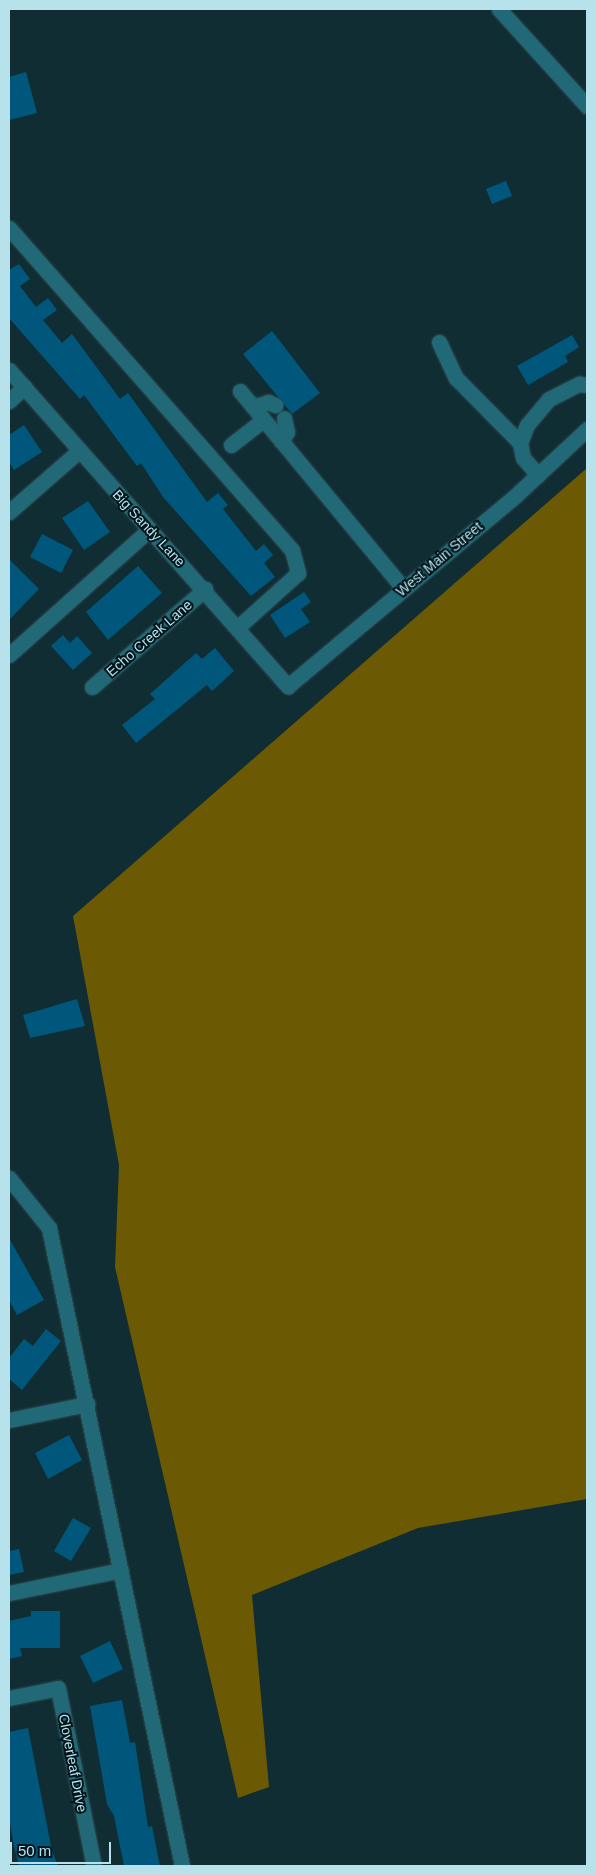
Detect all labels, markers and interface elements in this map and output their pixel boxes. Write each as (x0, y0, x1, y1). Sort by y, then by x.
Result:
street label: Big Sandy Lane (109, 486, 189, 570)
street label: West Main Street (393, 518, 485, 600)
street label: Echo Creek Lane (103, 596, 195, 680)
street label: Cloverleaf Drive (55, 1713, 91, 1813)
scale bar (12, 1832, 114, 1864)
text: 50 m (18, 1842, 51, 1859)

